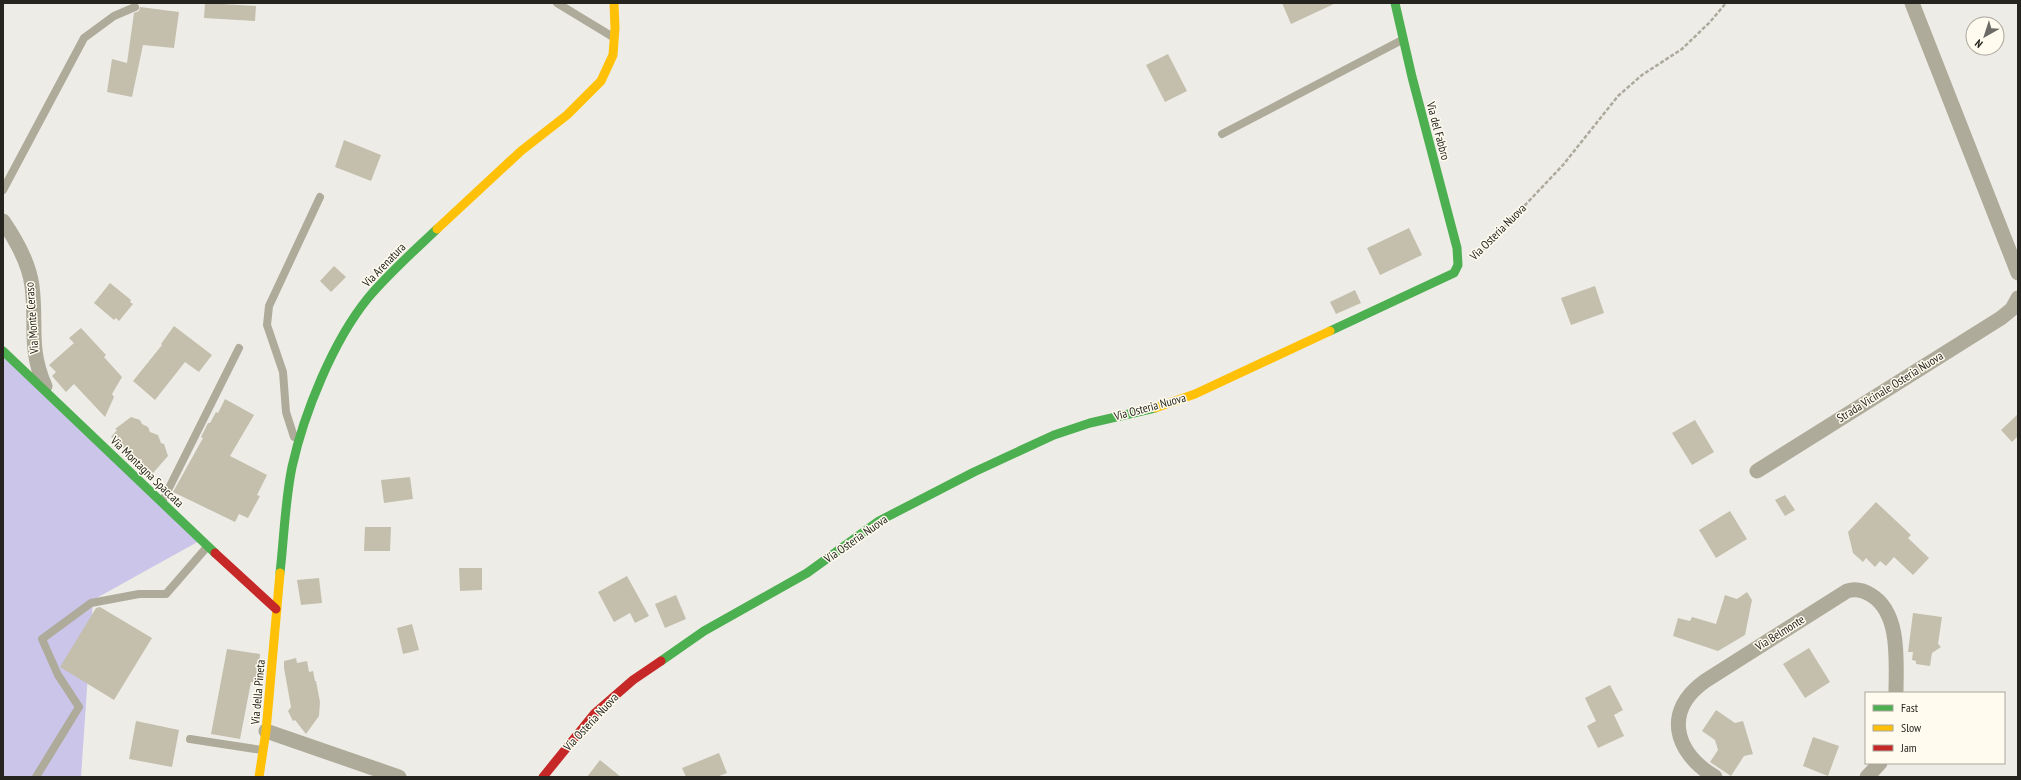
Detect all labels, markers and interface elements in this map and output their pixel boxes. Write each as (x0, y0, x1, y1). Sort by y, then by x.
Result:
north arrow (1965, 16, 2005, 56)
text: N (1972, 36, 1985, 51)
street label: Via del Fabbro (1423, 99, 1453, 162)
street label: Via Osteria Nuova (1466, 200, 1529, 264)
street label: Via Arenatura (358, 239, 409, 291)
street label: Via Monte Ceraso (22, 282, 42, 355)
street label: Strada Vicinale Osteria Nuova (1834, 348, 1946, 425)
street label: Via Osteria Nuova (1111, 390, 1188, 424)
street label: Via Montagna Spaccata (107, 432, 187, 510)
street label: Via Osteria Nuova (820, 511, 890, 566)
street label: Via Belmonte (1751, 612, 1807, 654)
street label: Via della Pineta (247, 659, 268, 726)
street label: Via Osteria Nuova (559, 689, 621, 754)
legend (1865, 692, 2005, 764)
text: Fast (1901, 700, 1919, 715)
text: Slow (1901, 720, 1922, 735)
text: Jam (1900, 740, 1917, 755)

